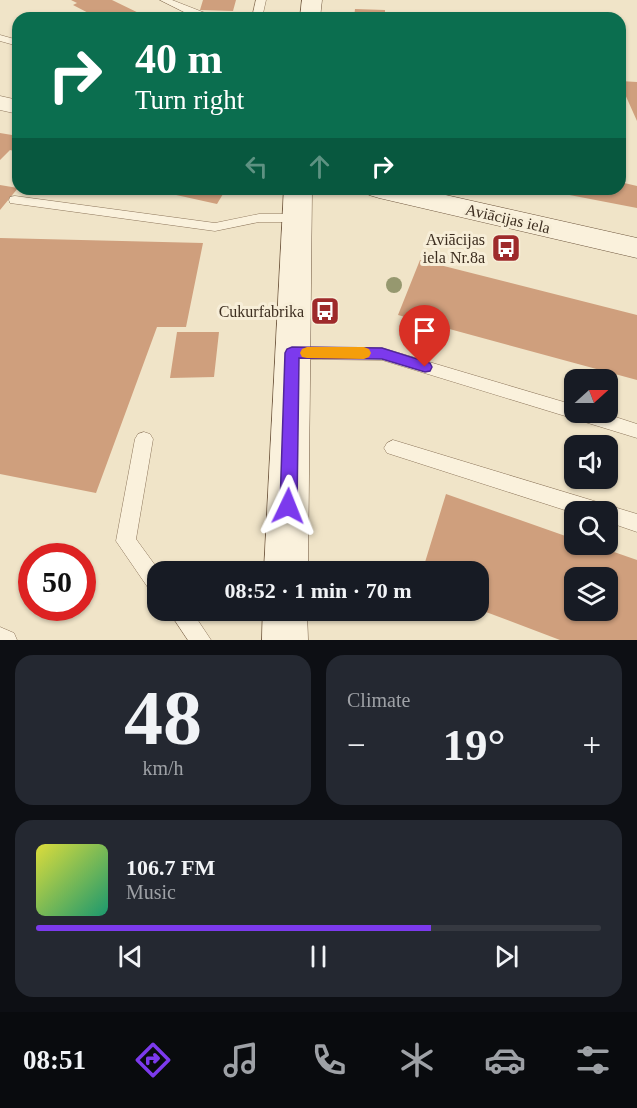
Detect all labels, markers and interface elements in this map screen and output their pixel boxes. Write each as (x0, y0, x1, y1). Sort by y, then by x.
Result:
icon: right (36, 36, 114, 114)
text: 40 m (135, 36, 223, 82)
text: Turn right (135, 85, 244, 115)
icon: left (240, 150, 273, 183)
icon: ahead (303, 150, 336, 183)
icon: right (366, 150, 399, 183)
street label: Aviācijas iela (464, 200, 552, 237)
place label: Aviācijas iela Nr.8a (423, 231, 485, 266)
bus stop icon: Aviācijas iela Nr.8a (490, 232, 522, 264)
bus stop icon: Cukurfabrika (309, 295, 341, 327)
place label: Cukurfabrika (219, 303, 304, 320)
pin (399, 305, 450, 367)
icon: arrive (408, 314, 441, 347)
north arrow (564, 369, 618, 423)
map controls (564, 369, 618, 621)
button: sound (564, 435, 618, 489)
position arrow (256, 474, 320, 538)
button: search (564, 501, 618, 555)
speed limit sign: 50 (18, 543, 96, 621)
button: layers (564, 567, 618, 621)
text: 08:52 · 1 min · 70 m (225, 578, 412, 603)
text: 48 (124, 674, 202, 761)
text: Climate (347, 689, 410, 711)
text: 19° (443, 720, 506, 770)
text: − (347, 727, 366, 763)
text: + (582, 727, 601, 763)
text: km/h (142, 757, 184, 779)
text: 106.7 FM (126, 855, 215, 880)
text: Music (126, 881, 176, 903)
icon: previous (114, 940, 147, 973)
icon: pause (302, 940, 335, 973)
icon: next (490, 940, 523, 973)
icon: directions (132, 1039, 174, 1081)
icon: music (220, 1039, 262, 1081)
icon: phone (308, 1039, 350, 1081)
icon: climate (396, 1039, 438, 1081)
icon: car (484, 1039, 526, 1081)
icon: filters (572, 1039, 614, 1081)
text: 08:51 (23, 1045, 86, 1075)

